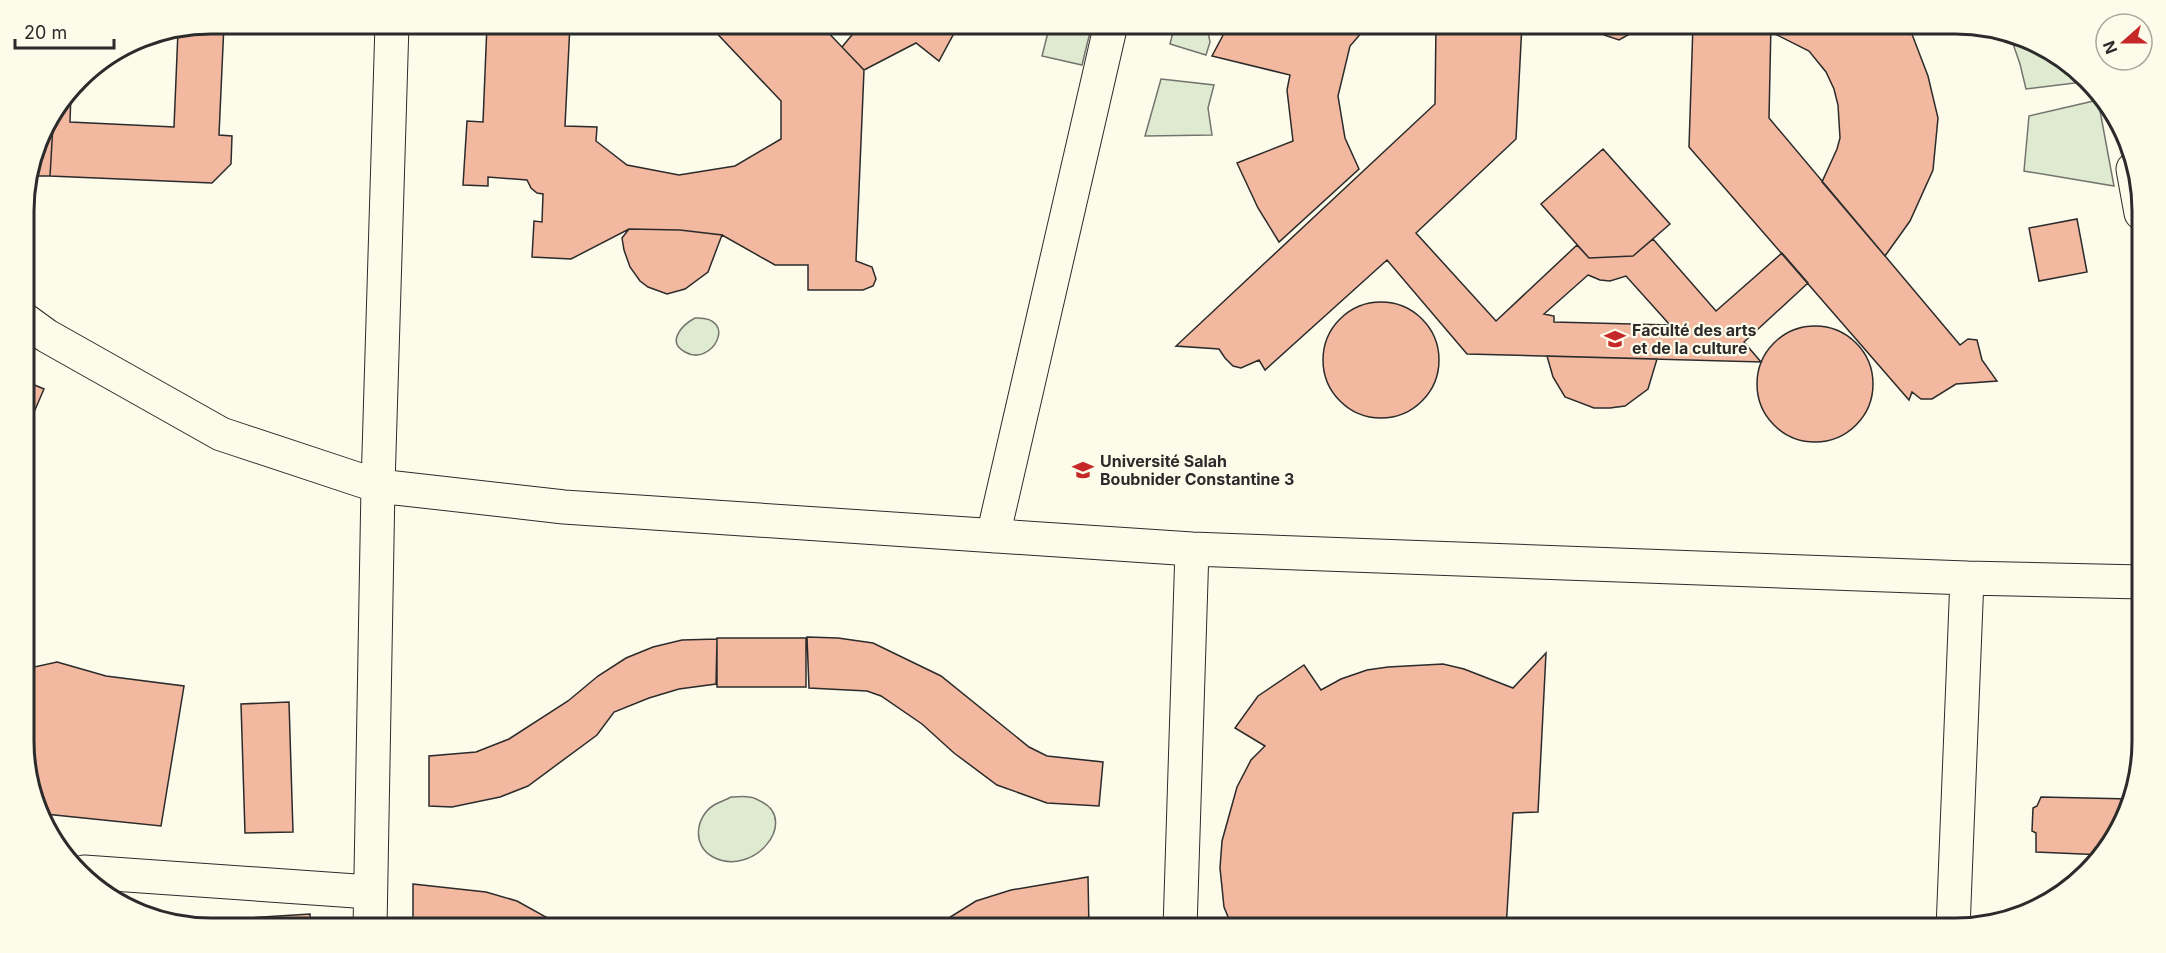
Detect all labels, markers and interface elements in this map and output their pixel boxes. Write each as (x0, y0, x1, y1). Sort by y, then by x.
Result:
scale bar (15, 12, 114, 50)
north arrow (2094, 12, 2154, 72)
text: 20 m (24, 22, 67, 43)
text: N (2098, 38, 2122, 57)
place label: Faculté des arts et de la culture (1632, 320, 1757, 358)
school or university icon: Faculté des arts et de la culture (1603, 327, 1627, 351)
place label: Université Salah Boubnider Constantine 3 (1100, 451, 1294, 489)
school or university icon: Université Salah Boubnider Constantine 3 (1071, 458, 1095, 482)

